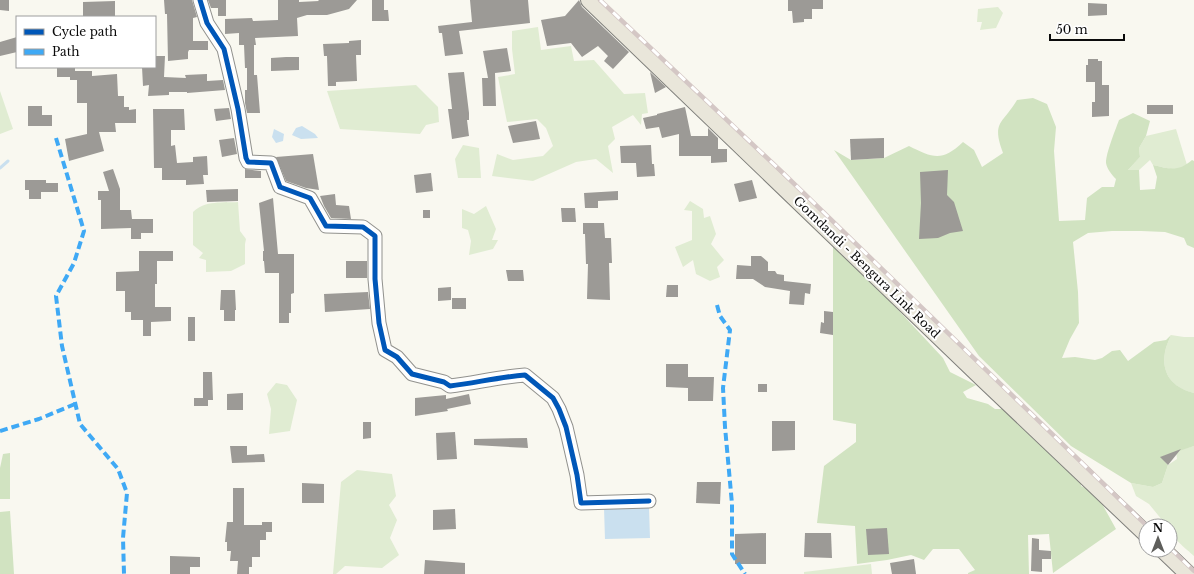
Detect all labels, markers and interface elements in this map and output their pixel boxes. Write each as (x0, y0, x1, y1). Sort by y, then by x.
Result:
legend (16, 16, 156, 68)
scale bar (1050, 16, 1124, 42)
text: 50 m (1056, 22, 1088, 37)
text: Cycle path (52, 24, 117, 39)
text: Path (52, 44, 80, 59)
street label: Gomdandi - Bengura Link Road (791, 193, 943, 341)
north arrow (1138, 518, 1178, 558)
text: N (1153, 521, 1164, 535)

